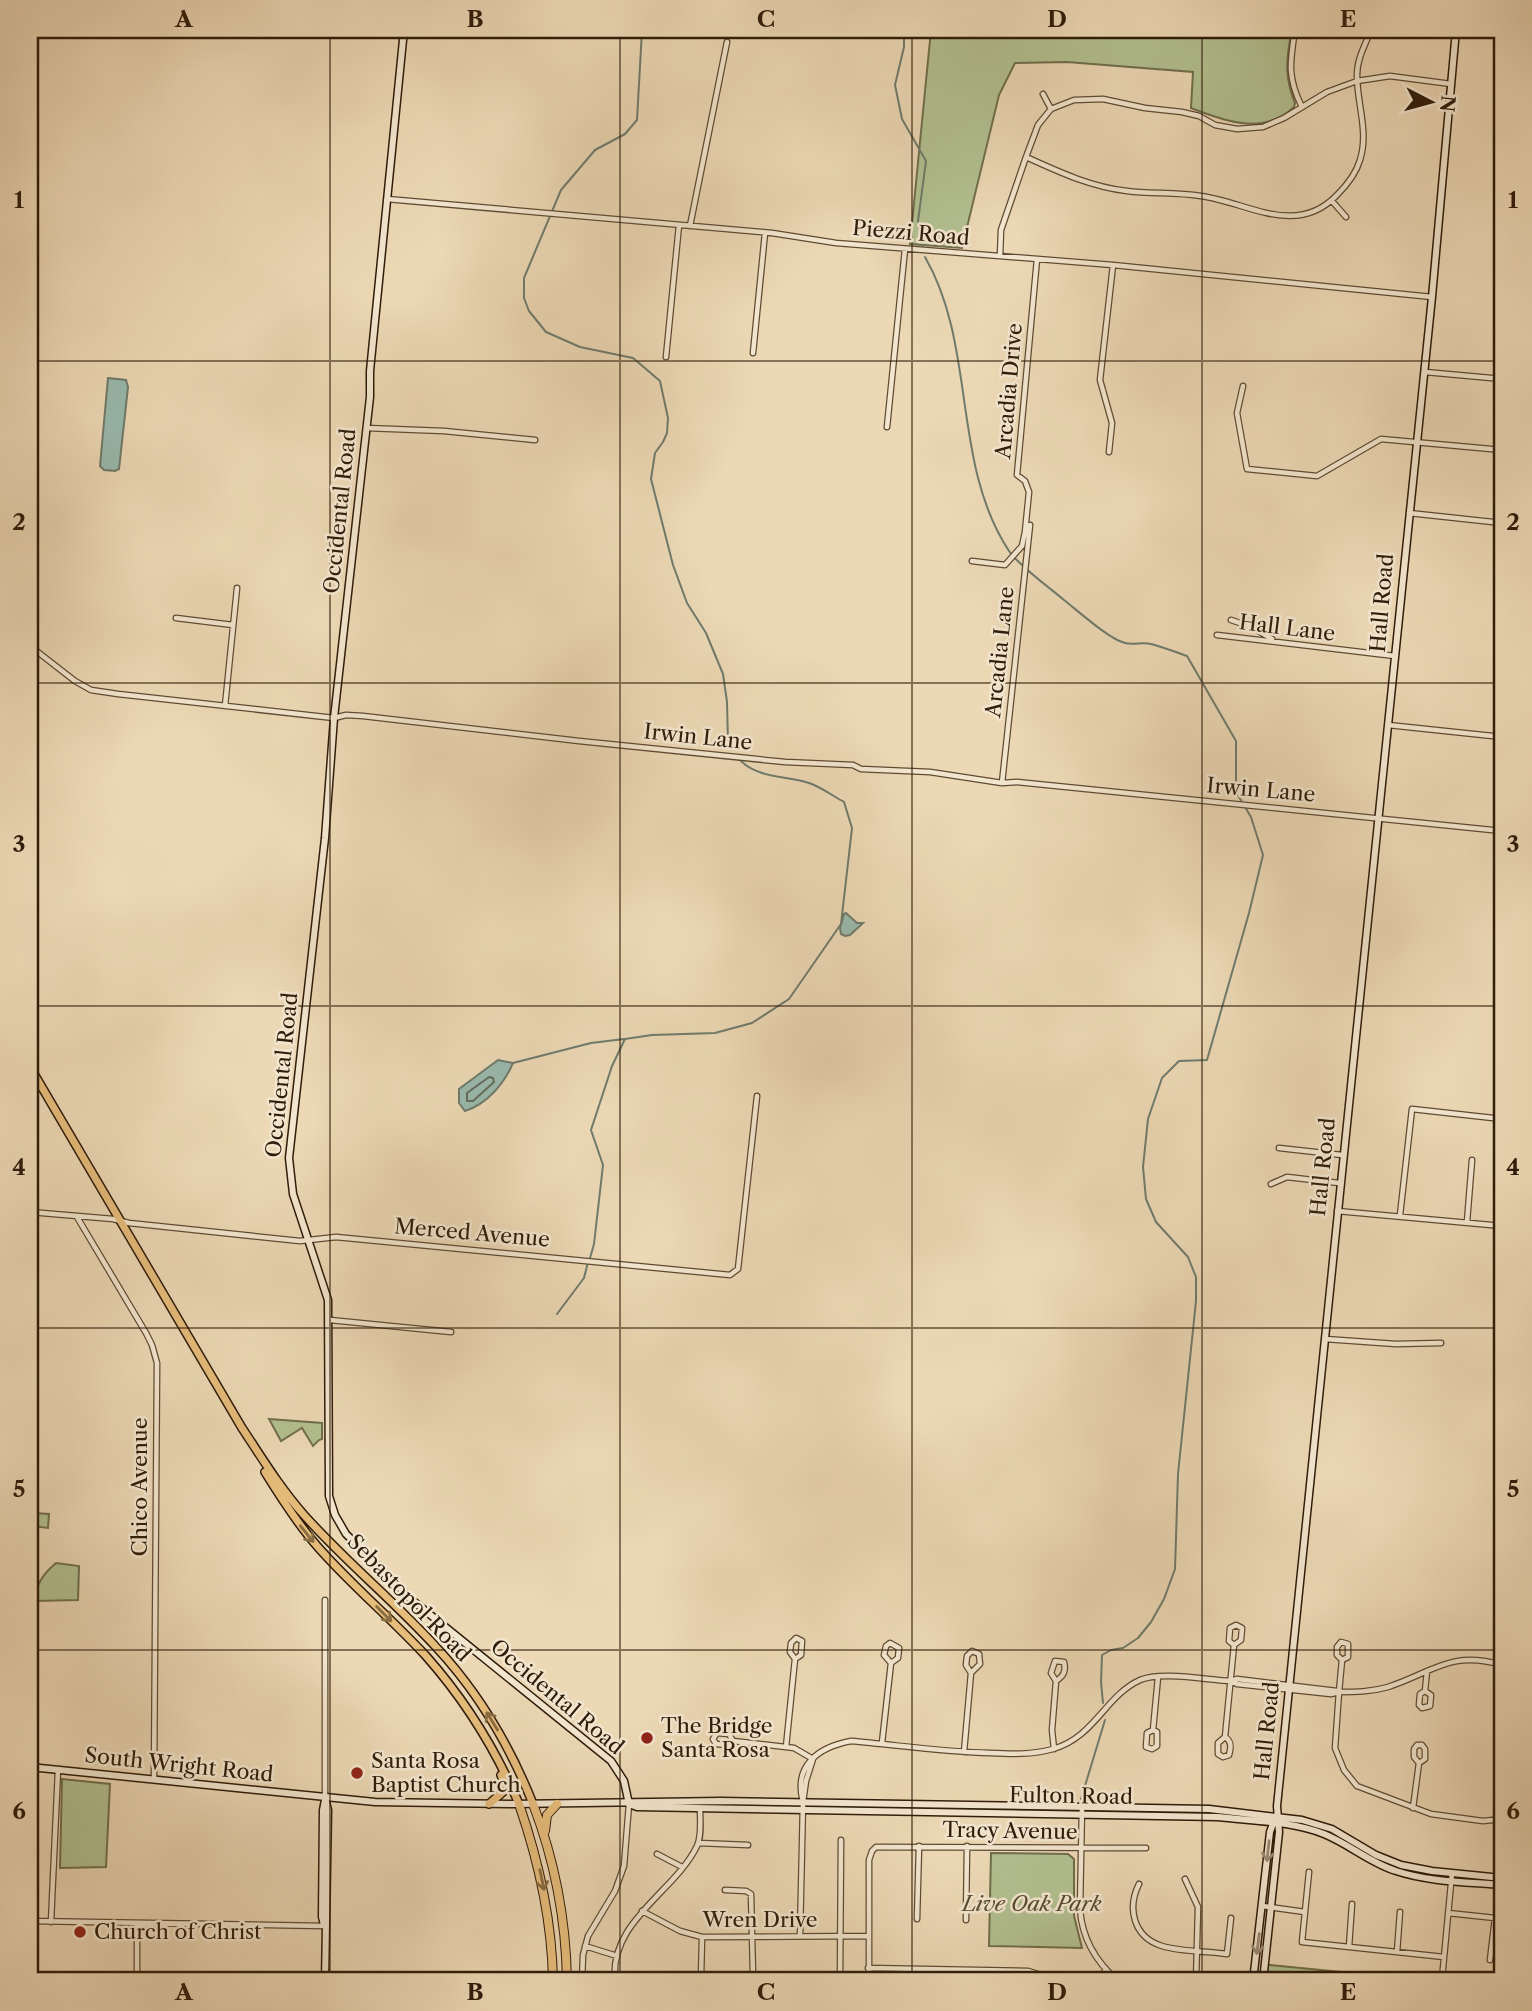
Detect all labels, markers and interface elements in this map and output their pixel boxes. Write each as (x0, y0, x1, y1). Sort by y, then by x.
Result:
text: A (174, 5, 194, 33)
text: B (466, 5, 484, 33)
text: C (757, 5, 775, 33)
text: D (1047, 5, 1067, 33)
text: E (1340, 5, 1356, 33)
north arrow (1396, 66, 1466, 136)
text: N (1435, 94, 1460, 113)
text: 1 (14, 186, 25, 214)
text: 1 (1508, 186, 1519, 214)
street label: Piezzi Road (851, 215, 971, 250)
street label: Arcadia Drive (990, 322, 1027, 461)
street label: Occidental Road (318, 427, 361, 595)
text: 2 (12, 508, 26, 536)
text: 2 (1506, 508, 1520, 536)
street label: Hall Road (1365, 552, 1398, 653)
street label: Arcadia Lane (980, 585, 1019, 720)
street label: Hall Lane (1238, 609, 1337, 646)
street label: Irwin Lane (643, 718, 754, 755)
street label: Irwin Lane (1206, 772, 1316, 807)
text: 3 (13, 830, 26, 858)
text: 3 (1507, 830, 1520, 858)
street label: Occidental Road (260, 991, 303, 1159)
street label: Hall Road (1305, 1116, 1340, 1217)
text: 4 (12, 1153, 26, 1181)
text: 4 (1506, 1153, 1520, 1181)
street label: Merced Avenue (393, 1213, 551, 1252)
street label: Chico Avenue (127, 1417, 152, 1557)
text: 5 (13, 1475, 25, 1503)
text: 5 (1507, 1475, 1519, 1503)
one-way arrow (299, 1525, 315, 1543)
street label: Sebastopol Road (342, 1529, 476, 1667)
one-way arrow (375, 1605, 392, 1622)
street label: Occidental Road (486, 1634, 629, 1760)
street label: Hall Road (1249, 1680, 1284, 1781)
one-way arrow (484, 1712, 499, 1731)
place label: The Bridge Santa Rosa (661, 1713, 773, 1762)
marker: The Bridge Santa Rosa (639, 1730, 655, 1746)
street label: South Wright Road (83, 1742, 275, 1787)
place label: Santa Rosa Baptist Church (371, 1748, 521, 1797)
marker: Santa Rosa Baptist Church (349, 1765, 365, 1781)
street label: Fulton Road (1009, 1782, 1133, 1809)
text: 6 (12, 1797, 26, 1825)
text: 6 (1506, 1797, 1520, 1825)
street label: Tracy Avenue (942, 1817, 1078, 1844)
one-way arrow (1261, 1840, 1274, 1862)
one-way arrow (535, 1868, 549, 1891)
park label: Live Oak Park (960, 1891, 1102, 1916)
street label: Wren Drive (701, 1907, 818, 1932)
place label: Church of Christ (94, 1919, 262, 1944)
marker: Church of Christ (72, 1924, 88, 1940)
one-way arrow (1251, 1932, 1264, 1954)
text: A (174, 1978, 194, 2006)
text: B (466, 1978, 484, 2006)
text: C (757, 1978, 775, 2006)
text: D (1047, 1978, 1067, 2006)
text: E (1340, 1978, 1356, 2006)

